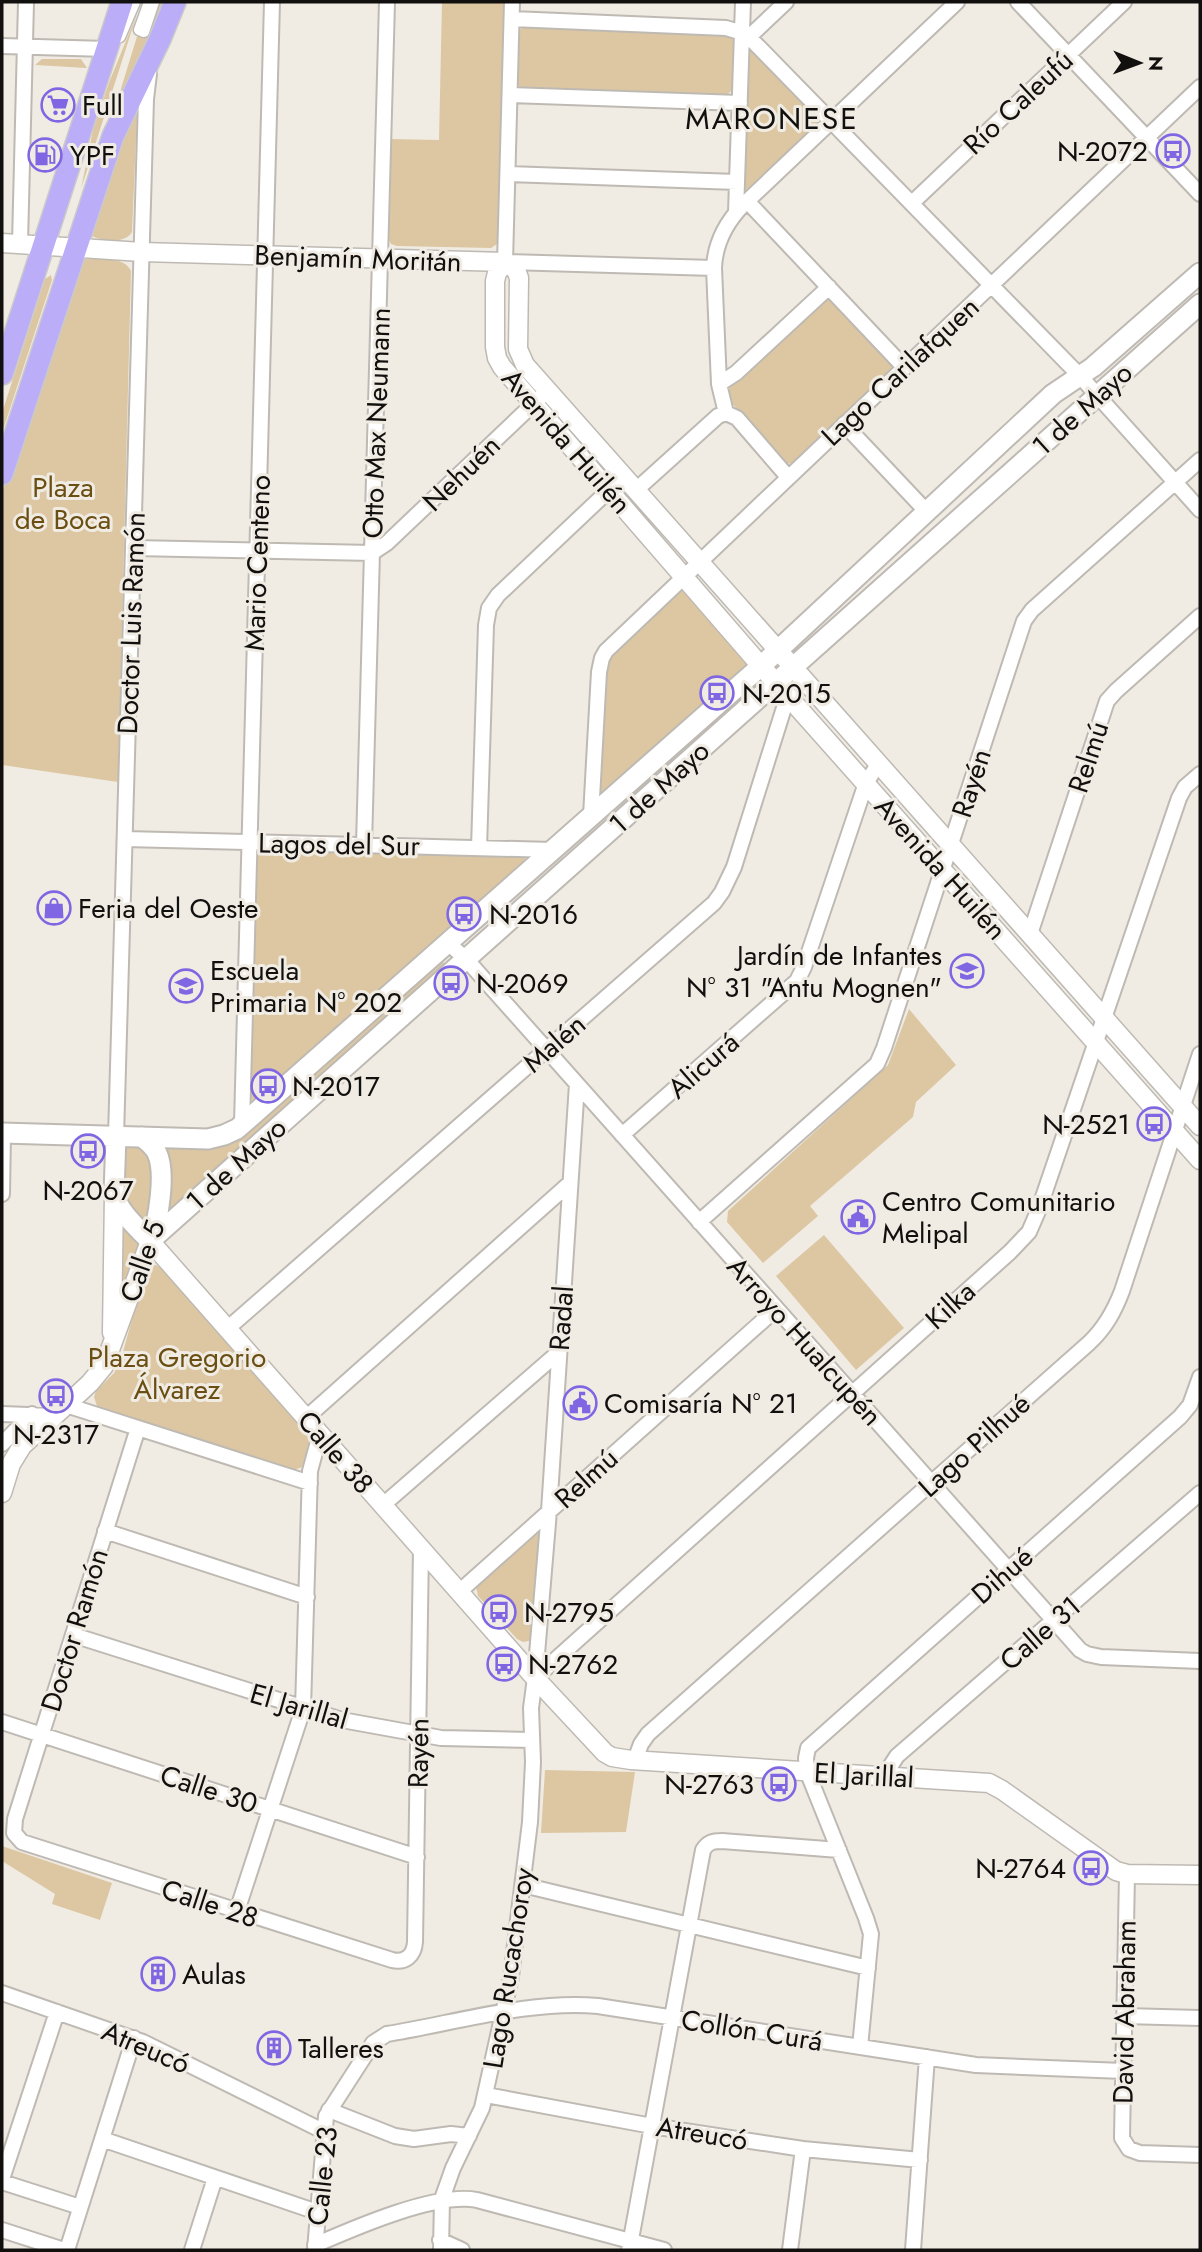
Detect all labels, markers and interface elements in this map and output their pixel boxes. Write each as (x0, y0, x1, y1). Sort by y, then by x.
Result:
north arrow (1104, 28, 1174, 98)
street label: Río Caleufú (954, 40, 1083, 164)
text: N (1142, 56, 1169, 71)
place label: Full (82, 85, 123, 126)
supermarket icon: Full (39, 86, 77, 124)
district label: MARONESE (685, 97, 859, 140)
place label: N-2072 (1057, 131, 1148, 172)
bus stop icon: N-2072 (1154, 132, 1192, 170)
place label: YPF (70, 135, 115, 176)
fuel station icon: YPF (26, 136, 64, 174)
street label: Benjamín Moritán (254, 234, 462, 283)
street label: Lago Carilafquen (812, 287, 989, 456)
street label: Otto Max Neumann (352, 307, 401, 539)
street label: 1 de Mayo (1023, 353, 1142, 466)
street label: Avenida Huilén (492, 360, 641, 523)
street label: Nehuén (413, 426, 510, 521)
park label: Plaza de Boca (15, 467, 111, 540)
street label: Mario Centeno (234, 474, 281, 652)
street label: Doctor Luis Ramón (107, 511, 156, 735)
place label: N-2015 (742, 673, 831, 714)
bus stop icon: N-2015 (698, 674, 736, 712)
street label: Relmú (1058, 716, 1119, 798)
street label: 1 de Mayo (600, 731, 719, 844)
street label: Rayén (941, 744, 1002, 823)
street label: Avenida Huilén (865, 787, 1016, 949)
street label: Lagos del Sur (258, 823, 421, 866)
place label: Feria del Oeste (78, 888, 259, 929)
shop icon: Feria del Oeste (35, 889, 73, 927)
place label: N-2016 (489, 894, 578, 935)
bus stop icon: N-2016 (445, 895, 483, 933)
place label: Jardín de Infantes N° 31 "Antu Mognen" (686, 935, 942, 1008)
place label: Escuela Primaria N° 202 (210, 950, 402, 1023)
school or university icon: Jardín de Infantes N° 31 "Antu Mognen" (948, 952, 986, 990)
place label: N-2069 (476, 963, 569, 1004)
bus stop icon: N-2069 (432, 964, 470, 1002)
school or university icon: Escuela Primaria N° 202 (167, 967, 205, 1005)
street label: Malén (514, 1004, 595, 1082)
street label: Alicurá (658, 1023, 748, 1108)
place label: N-2017 (292, 1066, 380, 1107)
bus stop icon: N-2017 (249, 1067, 287, 1105)
place label: N-2521 (1042, 1104, 1130, 1145)
bus stop icon: N-2521 (1135, 1105, 1173, 1143)
street label: 1 de Mayo (177, 1108, 296, 1221)
bus stop icon: N-2067 (69, 1132, 107, 1170)
place label: N-2067 (42, 1170, 134, 1211)
place label: Centro Comunitario Melipal (882, 1181, 1115, 1254)
public building icon: Centro Comunitario Melipal (839, 1198, 877, 1236)
street label: Calle 5 (109, 1215, 176, 1308)
street label: Arroyo Hualcupén (717, 1248, 892, 1435)
street label: Kilka (916, 1272, 985, 1339)
street label: Radal (539, 1284, 584, 1352)
park label: Plaza Gregorio Álvarez (88, 1337, 266, 1410)
bus stop icon: N-2317 (37, 1377, 75, 1415)
place label: Comisaría N° 21 (604, 1383, 798, 1424)
public building icon: Comisaría N° 21 (561, 1384, 599, 1422)
street label: Lago Pilhué (909, 1384, 1040, 1507)
street label: Calle 38 (288, 1402, 384, 1503)
place label: N-2317 (13, 1414, 99, 1455)
street label: Relmú (545, 1439, 627, 1518)
street label: Dihué (962, 1537, 1042, 1614)
street label: Doctor Ramón (30, 1543, 119, 1717)
street label: Calle 31 (991, 1586, 1090, 1680)
place label: N-2795 (524, 1592, 614, 1633)
bus stop icon: N-2795 (480, 1593, 518, 1631)
place label: N-2762 (528, 1644, 618, 1685)
bus stop icon: N-2762 (485, 1645, 523, 1683)
street label: El Jarillal (245, 1673, 353, 1740)
street label: Rayén (397, 1718, 440, 1788)
street label: El Jarillal (813, 1752, 915, 1799)
street label: Calle 30 (155, 1754, 263, 1824)
place label: N-2763 (664, 1764, 754, 1805)
bus stop icon: N-2763 (760, 1765, 798, 1803)
place label: N-2764 (975, 1848, 1066, 1889)
bus stop icon: N-2764 (1072, 1849, 1110, 1887)
street label: Lago Rucachoroy (472, 1864, 545, 2071)
street label: Calle 28 (156, 1869, 264, 1938)
street label: David Abraham (1102, 1920, 1147, 2104)
place label: Aulas (182, 1954, 246, 1995)
building icon: Aulas (139, 1955, 177, 1993)
street label: Collón Curá (678, 1999, 826, 2062)
street label: Atreucó (95, 2011, 196, 2084)
place label: Talleres (298, 2028, 384, 2069)
building icon: Talleres (255, 2029, 293, 2067)
street label: Atreucó (653, 2106, 751, 2161)
street label: Calle 23 (297, 2124, 348, 2228)

